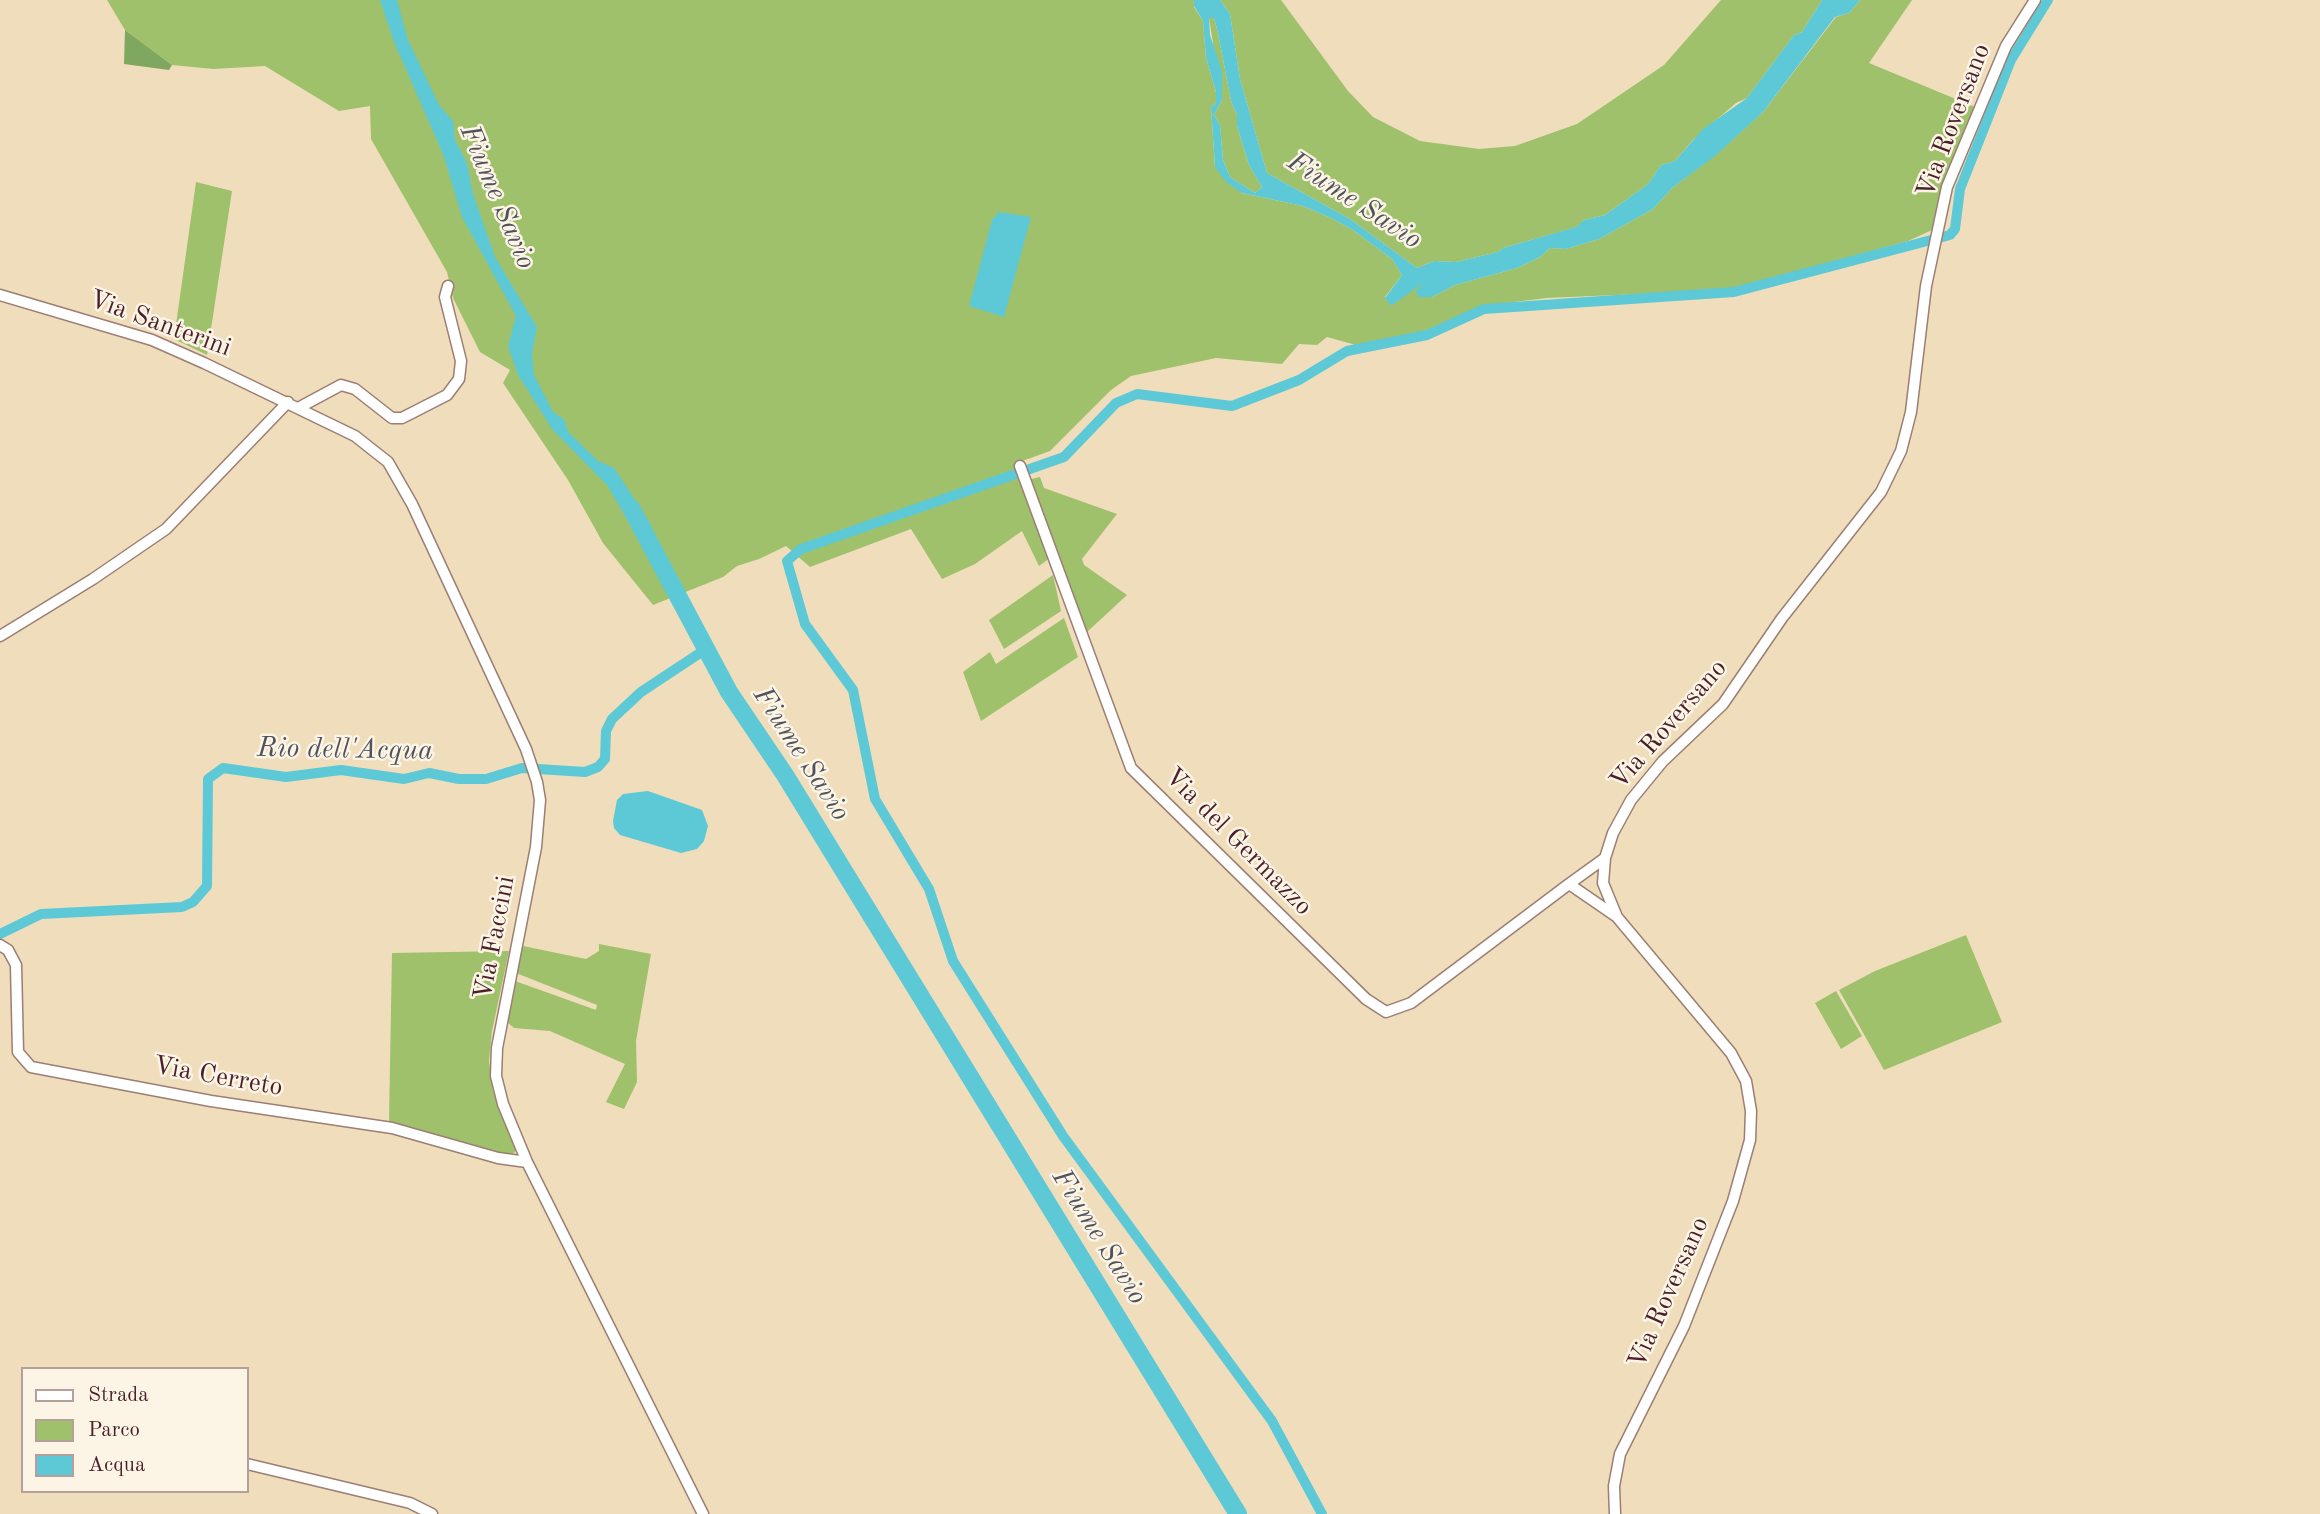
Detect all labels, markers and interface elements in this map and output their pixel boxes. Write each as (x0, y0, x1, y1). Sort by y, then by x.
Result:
street label: Via Roversano (1910, 39, 1998, 203)
water label: Fiume Savio (452, 120, 542, 274)
water label: Fiume Savio (1280, 145, 1428, 257)
street label: Via Santerini (85, 284, 235, 364)
street label: Via Roversano (1604, 653, 1734, 797)
water label: Fiume Savio (745, 680, 857, 828)
water label: Rio dell'Acqua (257, 732, 433, 768)
street label: Via del Germazzo (1157, 761, 1319, 923)
street label: Via Faccini (468, 873, 522, 1003)
street label: Via Cerreto (151, 1050, 285, 1104)
water label: Fiume Savio (1044, 1163, 1154, 1311)
street label: Via Roversano (1622, 1212, 1716, 1374)
legend (21, 1367, 248, 1493)
text: Strada (88, 1385, 149, 1406)
text: Parco (88, 1420, 140, 1441)
text: Acqua (88, 1455, 145, 1476)

